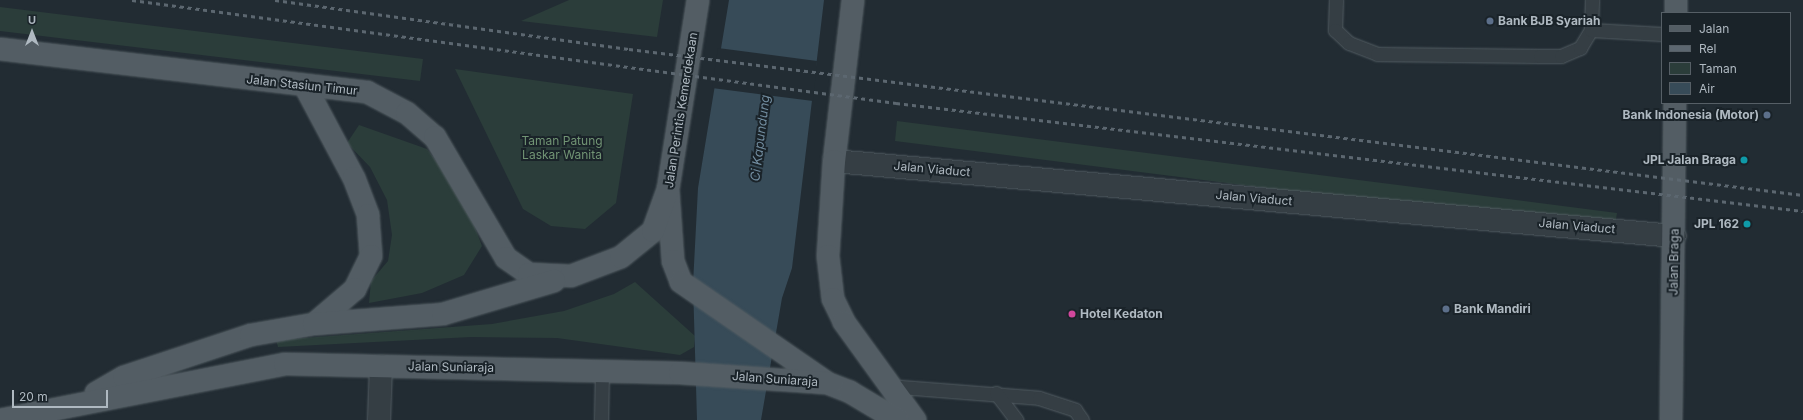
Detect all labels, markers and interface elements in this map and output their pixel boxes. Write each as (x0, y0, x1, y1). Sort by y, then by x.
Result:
north arrow (12, 12, 52, 52)
legend (1661, 12, 1791, 104)
text: U (28, 13, 36, 27)
place label: Bank BJB Syariah (1498, 14, 1601, 28)
marker: Bank BJB Syariah (1485, 16, 1495, 26)
text: Jalan (1699, 21, 1729, 36)
street label: Jalan Perintis Kemerdekaan (662, 31, 700, 189)
text: Rel (1699, 41, 1716, 56)
text: Taman (1699, 61, 1737, 76)
street label: Jalan Stasiun Timur (246, 72, 358, 98)
text: Air (1699, 81, 1715, 96)
water label: Ci Kapundung (747, 94, 773, 182)
place label: Bank Indonesia (Motor) (1623, 108, 1759, 122)
marker: Bank Indonesia (Motor) (1762, 110, 1772, 120)
park label: Taman Patung Laskar Wanita (521, 134, 603, 162)
place label: JPL Jalan Braga (1643, 153, 1736, 167)
marker: JPL Jalan Braga (1739, 155, 1749, 165)
street label: Jalan Viaduct (893, 158, 971, 180)
street label: Jalan Viaduct (1215, 187, 1293, 209)
street label: Jalan Viaduct (1538, 215, 1616, 237)
place label: JPL 162 (1694, 217, 1739, 231)
marker: JPL 162 (1742, 219, 1752, 229)
street label: Jalan Braga (1666, 228, 1682, 296)
place label: Bank Mandiri (1454, 302, 1531, 316)
marker: Bank Mandiri (1441, 304, 1451, 314)
place label: Hotel Kedaton (1080, 307, 1163, 321)
marker: Hotel Kedaton (1067, 309, 1077, 319)
street label: Jalan Suniaraja (408, 359, 494, 375)
street label: Jalan Suniaraja (732, 369, 818, 389)
scale bar (14, 382, 110, 408)
text: 20 m (19, 389, 48, 404)

